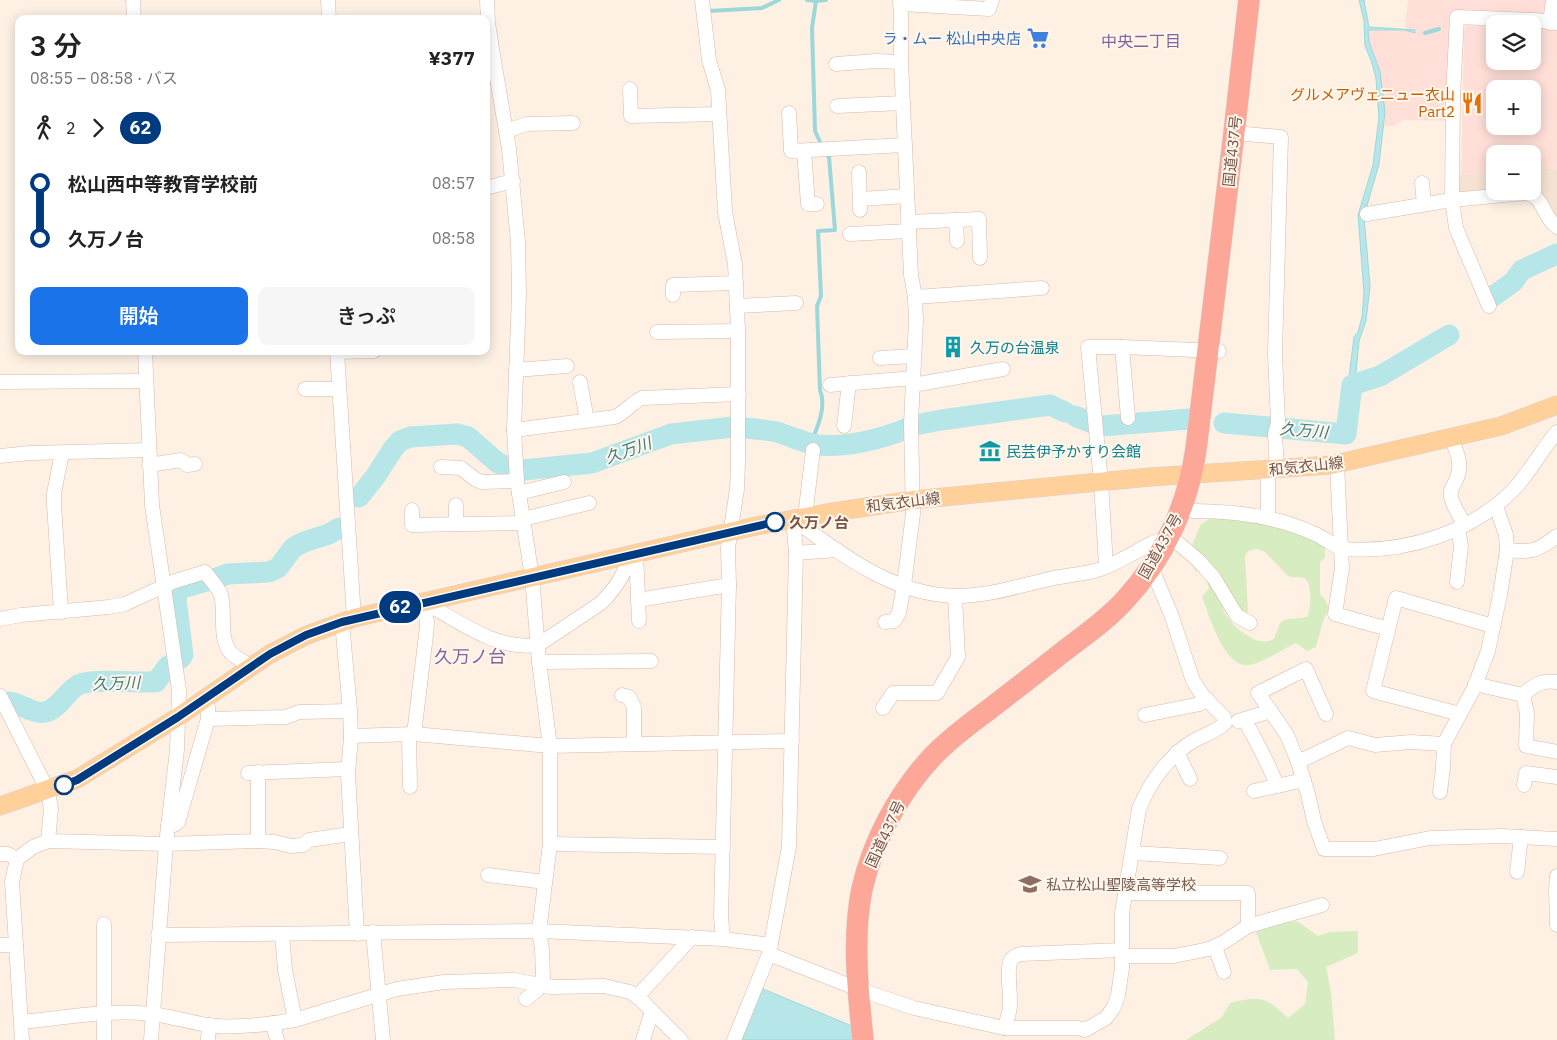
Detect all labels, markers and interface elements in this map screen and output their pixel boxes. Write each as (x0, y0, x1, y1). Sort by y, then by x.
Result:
map controls (1486, 15, 1541, 200)
button: layers (1486, 15, 1541, 70)
supermarket icon: ラ・ムー 松山中央店 (1025, 25, 1051, 51)
text: 3 分 (30, 27, 81, 64)
place label: ラ・ムー 松山中央店 (882, 29, 1021, 48)
district label: 中央二丁目 (1101, 31, 1181, 51)
text: ¥377 (428, 46, 475, 70)
text: 08:55 – 08:58 · バス (30, 68, 178, 88)
button: + (1486, 80, 1541, 135)
place label: グルメアヴェニュー衣山 Part2 (1290, 85, 1455, 121)
restaurant icon: グルメアヴェニュー衣山 Part2 (1459, 90, 1485, 116)
icon: walk (30, 114, 58, 142)
icon: forward (84, 114, 112, 142)
street label: 国道437号 (1219, 114, 1245, 188)
text: 62 (130, 116, 151, 139)
text: 2 (66, 118, 76, 138)
button: − (1486, 145, 1541, 200)
text: 松山西中等教育学校前 (68, 172, 258, 196)
text: 08:57 (432, 173, 475, 193)
text: 久万ノ台 (68, 227, 144, 251)
text: 08:58 (432, 228, 475, 248)
button: 開始 (30, 287, 248, 345)
button: きっぷ (258, 287, 475, 345)
building icon: 久万の台温泉 (940, 334, 966, 360)
place label: 久万の台温泉 (970, 338, 1060, 357)
water label: 久万川 (1279, 418, 1331, 442)
water label: 久万川 (602, 432, 656, 468)
museum icon: 民芸伊予かすり会館 (977, 438, 1003, 464)
place label: 民芸伊予かすり会館 (1006, 442, 1141, 461)
street label: 和気衣山線 (1268, 453, 1344, 479)
street label: 和気衣山線 (865, 488, 941, 516)
street label: 国道437号 (1134, 510, 1186, 582)
marker: 久万ノ台 (765, 512, 785, 532)
place label: 久万ノ台 (789, 513, 849, 532)
line badge: 62 (378, 591, 422, 623)
text: 62 (389, 595, 411, 618)
district label: 久万ノ台 (434, 645, 506, 668)
water label: 久万川 (92, 672, 142, 694)
unlabelled marker (54, 775, 74, 795)
street label: 国道437号 (861, 797, 909, 871)
school or university icon: 私立松山聖陵高等学校 (1017, 871, 1043, 897)
place label: 私立松山聖陵高等学校 (1046, 875, 1196, 894)

